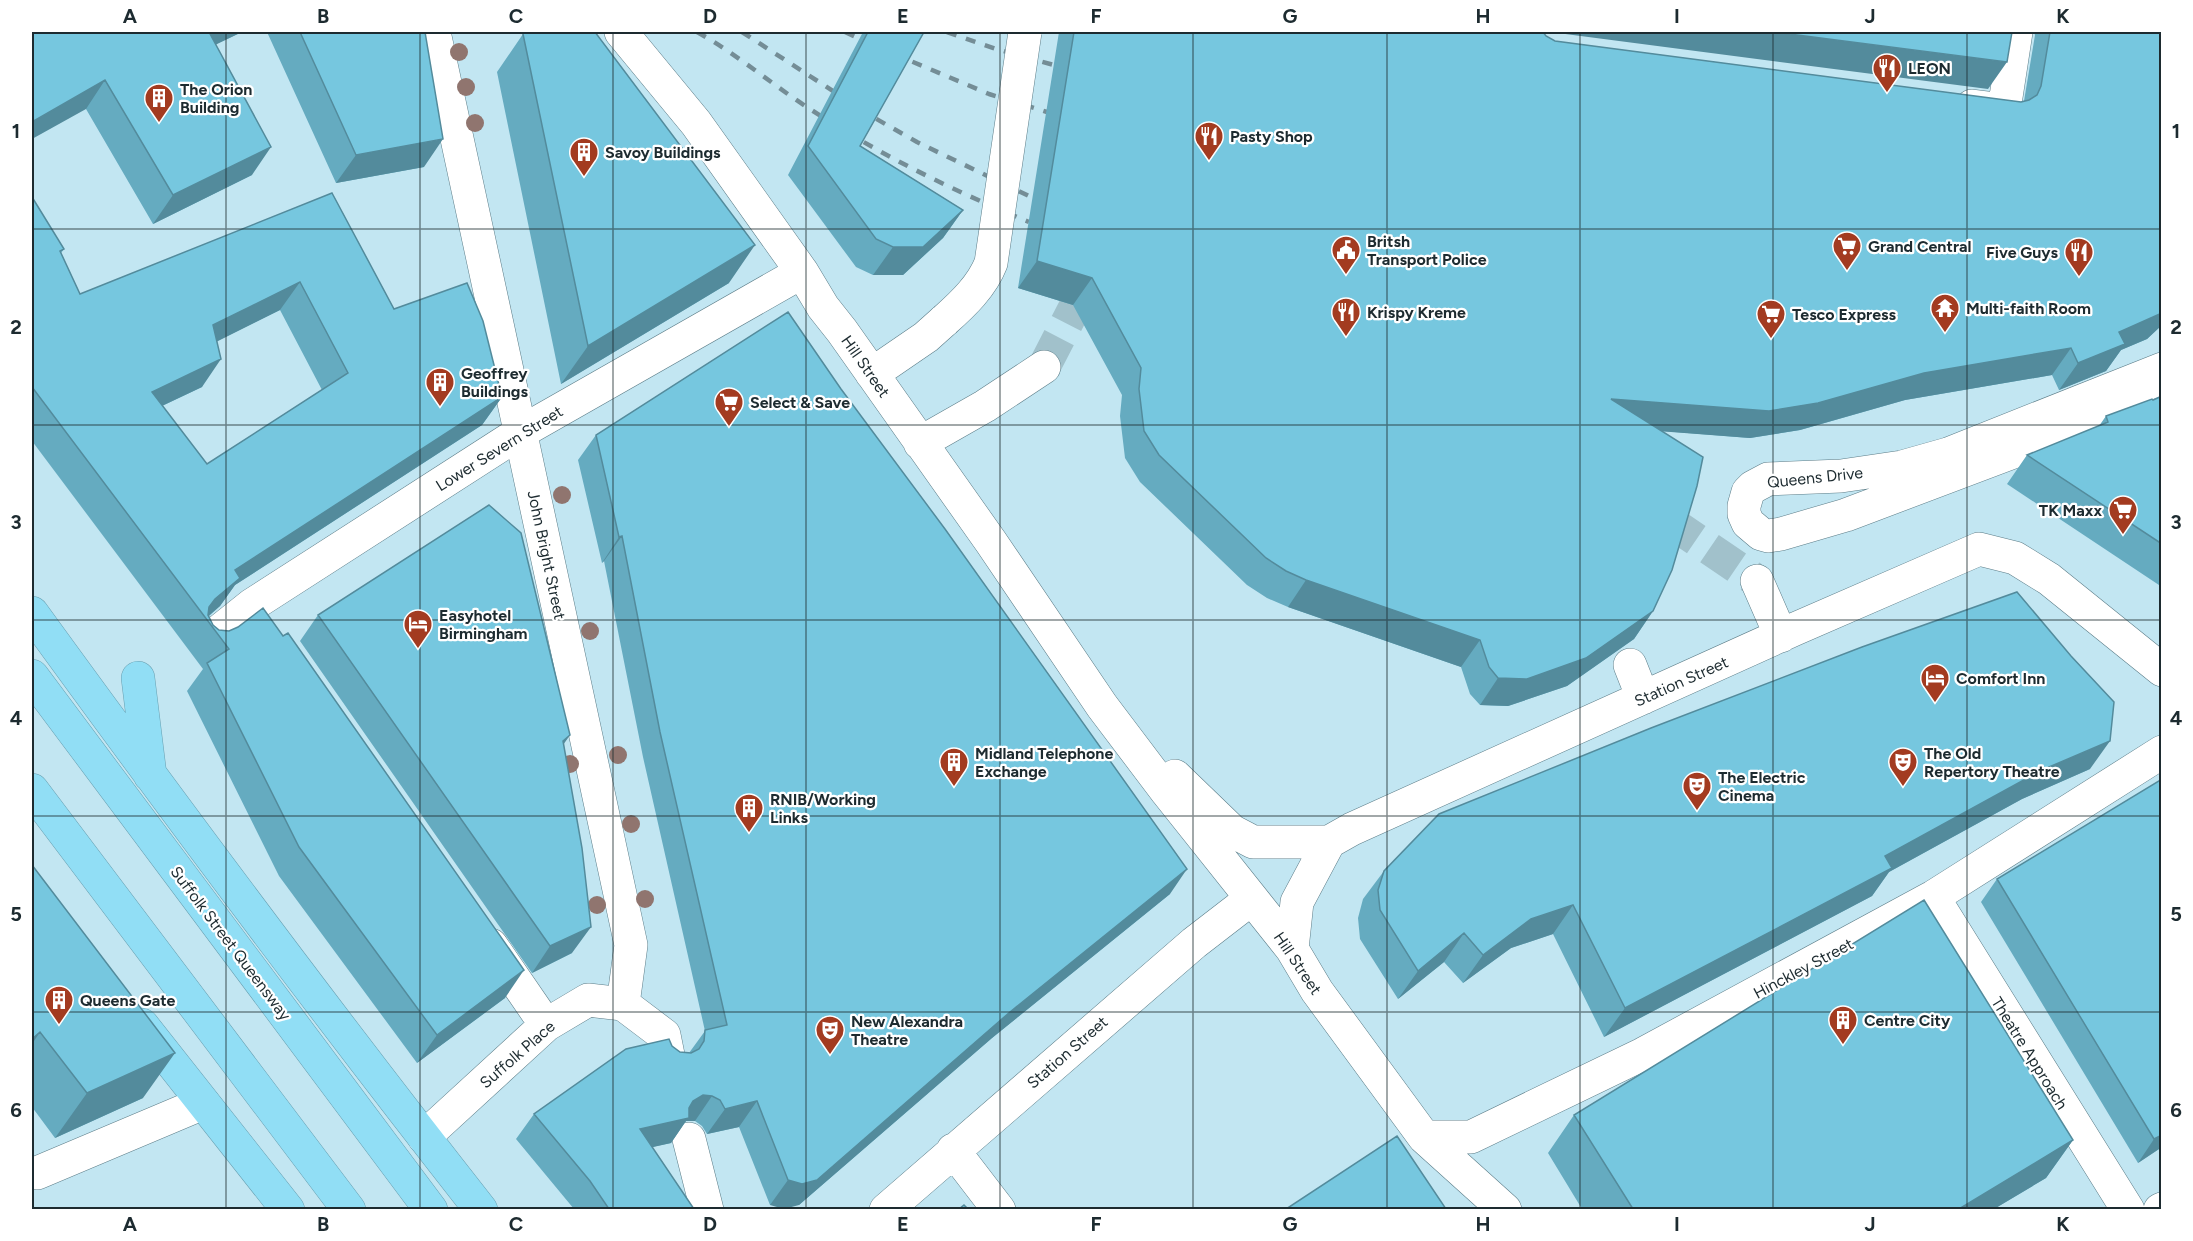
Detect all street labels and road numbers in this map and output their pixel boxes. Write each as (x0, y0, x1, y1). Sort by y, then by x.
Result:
street label: Hill Street (837, 332, 894, 401)
street label: Lower Severn Street (432, 402, 566, 495)
street label: Queens Drive (1766, 463, 1864, 492)
street label: John Bright Street (524, 489, 569, 621)
street label: Station Street (1631, 652, 1731, 711)
street label: Suffolk Street Queensway (166, 863, 295, 1024)
street label: Hill Street (1270, 928, 1325, 998)
street label: Hinckley Street (1750, 934, 1856, 1003)
street label: Theatre Approach (1987, 994, 2072, 1113)
street label: Station Street (1023, 1012, 1112, 1093)
street label: Suffolk Place (476, 1016, 559, 1092)

